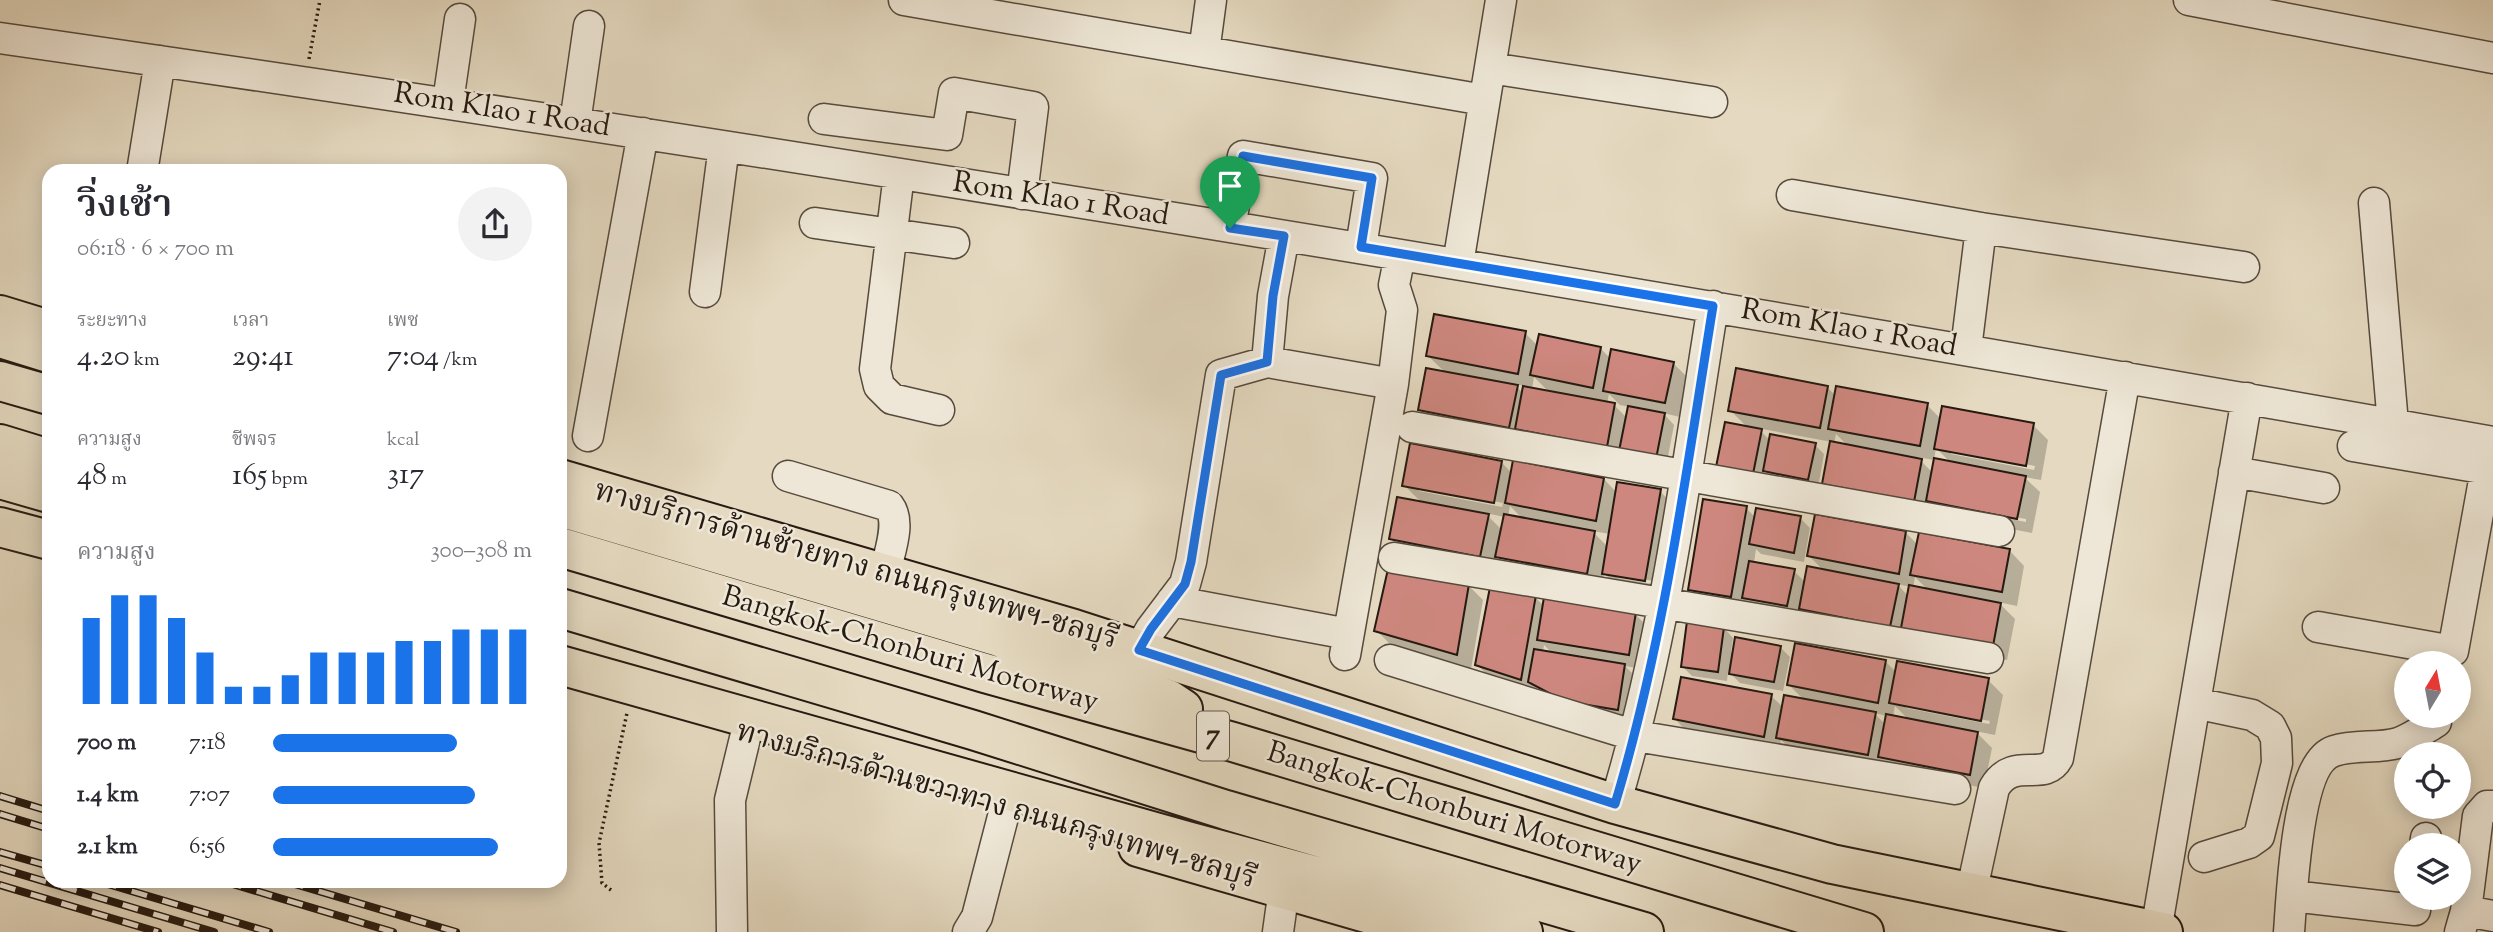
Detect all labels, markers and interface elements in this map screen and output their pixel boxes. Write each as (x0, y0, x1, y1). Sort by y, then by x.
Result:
street label: Rom Klao 1 Road (391, 73, 613, 149)
pin (1200, 156, 1260, 228)
street label: Rom Klao 1 Road (950, 162, 1172, 238)
icon: arrive (1211, 167, 1249, 205)
text: วิ่งเช้า (77, 180, 172, 234)
button: share (458, 187, 532, 261)
text: 06:18 · 6 × 700 m (77, 233, 234, 266)
street label: Rom Klao 1 Road (1738, 289, 1960, 369)
text: ระยะทาง (77, 308, 147, 335)
text: เวลา (232, 308, 269, 335)
text: เพซ (387, 308, 419, 335)
text: 4.20 (77, 336, 130, 379)
text: 29:41 (232, 336, 294, 379)
text: 7:04 (387, 336, 439, 379)
text: km (130, 347, 160, 374)
text: /km (439, 347, 477, 374)
text: ความสูง (77, 427, 142, 454)
text: ชีพจร (232, 427, 277, 454)
text: kcal (387, 427, 420, 454)
text: 317 (387, 454, 424, 497)
text: 48 (77, 455, 107, 498)
text: 165 (232, 455, 267, 498)
text: m (107, 466, 127, 493)
text: bpm (267, 466, 308, 493)
street label: ทางบริการด้านซ้ายทาง ถนนกรุงเทพฯ-ชลบุรี (589, 470, 1123, 662)
text: 300–308 m (430, 535, 532, 568)
text: ความสูง (77, 537, 155, 570)
street label: Bangkok-Chonburi Motorway (717, 576, 1103, 724)
north arrow (2394, 651, 2471, 728)
map controls (2394, 651, 2471, 910)
street label: ทางบริการด้านขวาทาง ถนนกรุงเทพฯ-ชลบุรี (731, 711, 1261, 901)
road number: 7 (1197, 712, 1229, 760)
text: 700 m (77, 727, 136, 760)
text: 7:18 (189, 727, 226, 760)
street label: Bangkok-Chonburi Motorway (1261, 731, 1647, 887)
button: locate (2394, 742, 2471, 819)
text: 1.4 km (77, 779, 139, 812)
text: 7:07 (189, 779, 230, 812)
text: 2.1 km (77, 831, 138, 864)
text: 6:56 (189, 831, 225, 864)
button: layers (2394, 833, 2471, 910)

